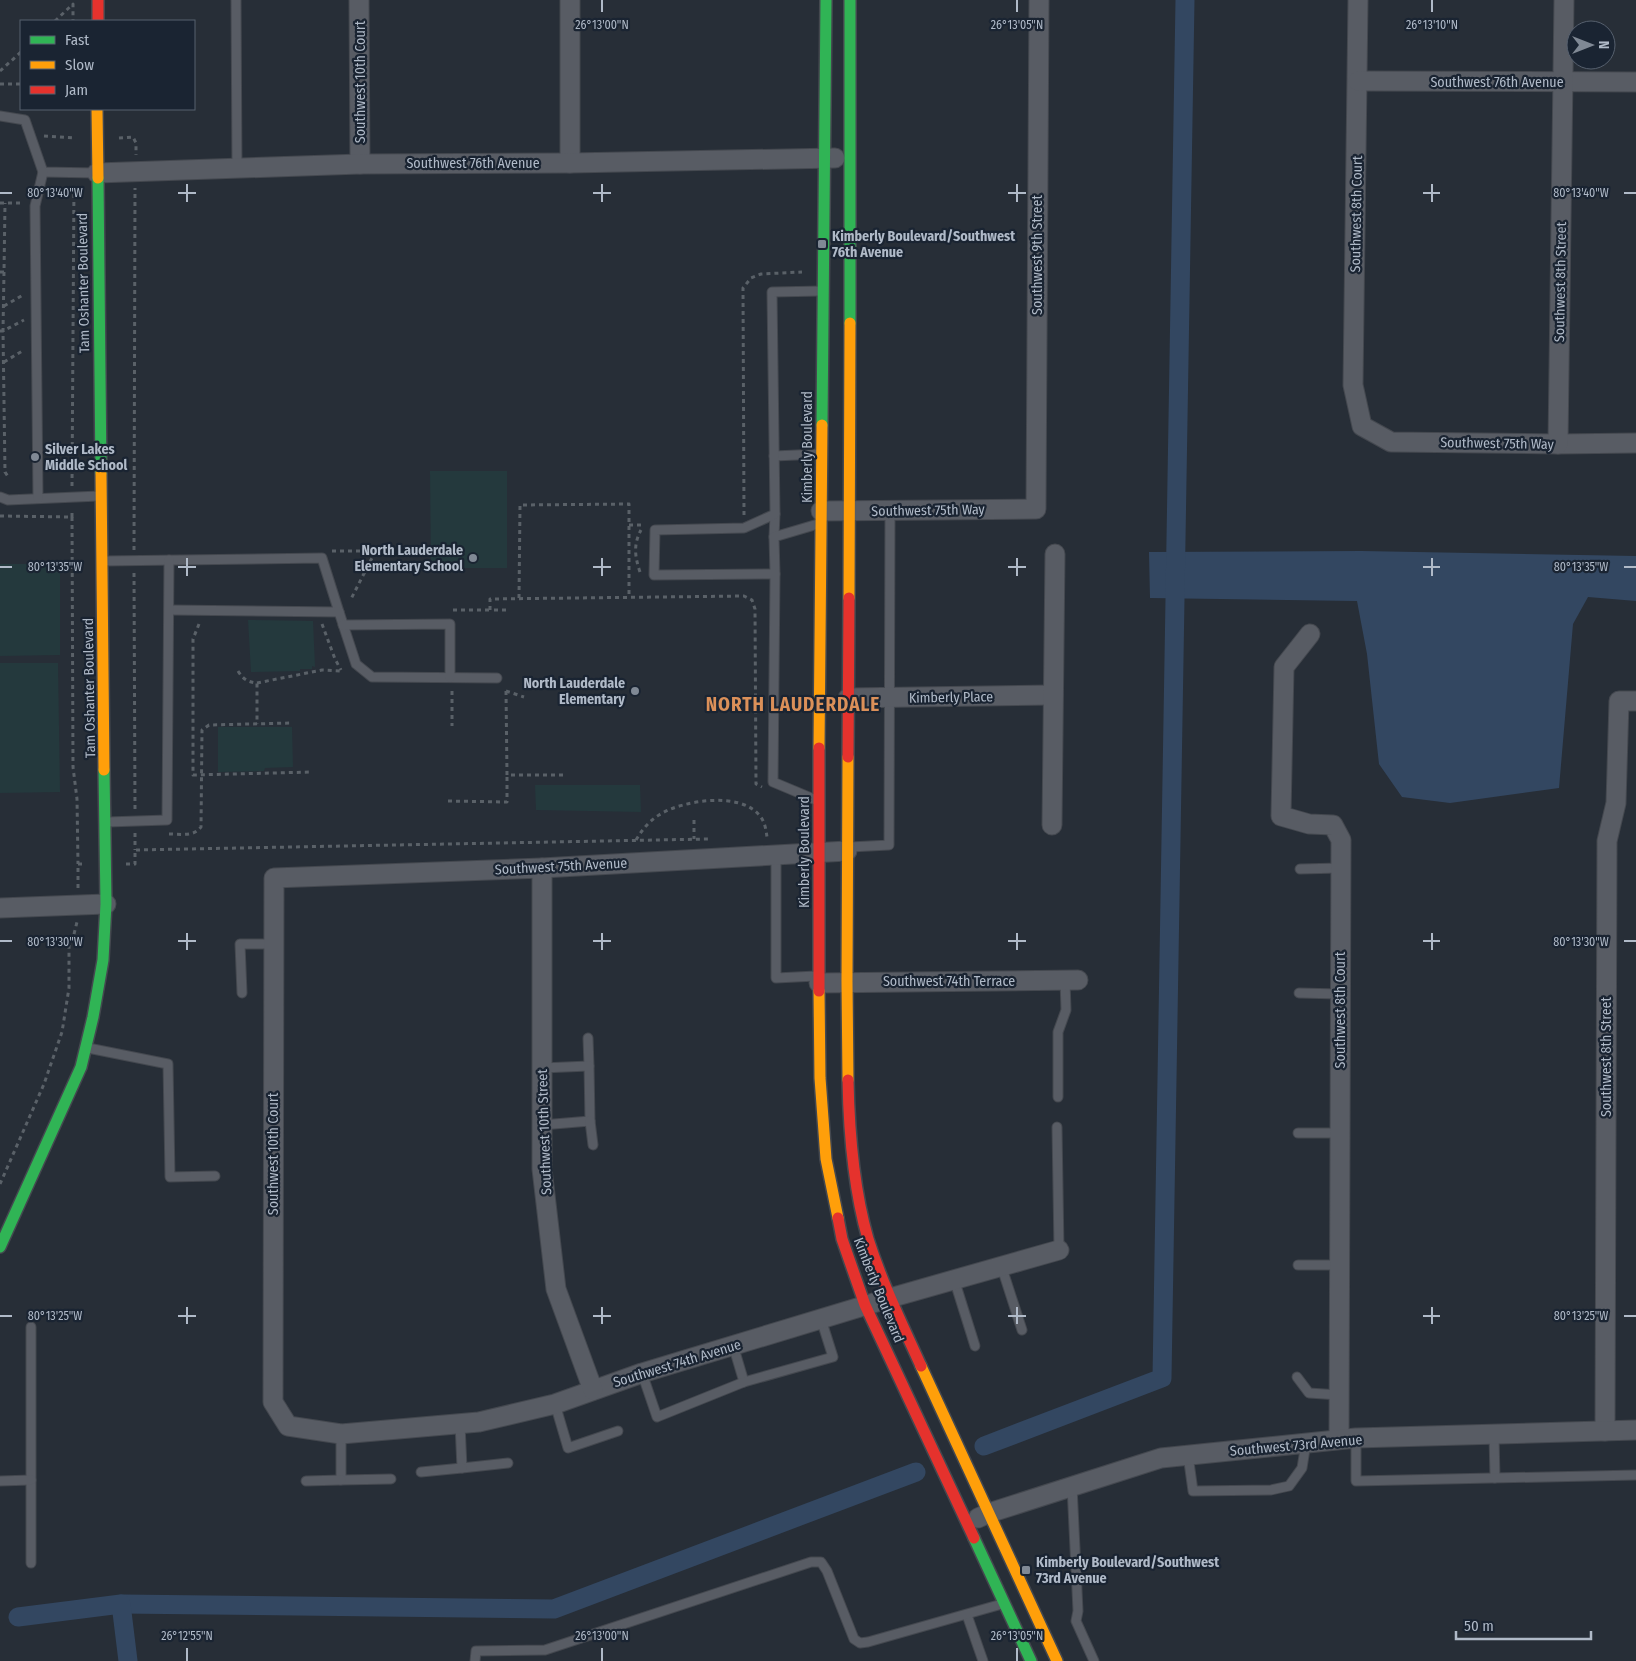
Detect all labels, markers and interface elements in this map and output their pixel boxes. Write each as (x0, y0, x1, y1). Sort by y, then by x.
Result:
text: 26°13'00"N (575, 18, 629, 32)
text: 26°13'05"N (991, 18, 1043, 32)
text: 26°13'10"N (1406, 18, 1458, 32)
legend (20, 20, 195, 110)
street label: Southwest 10th Court (352, 20, 369, 143)
north arrow (1566, 20, 1616, 70)
text: Fast (65, 31, 89, 49)
text: N (1595, 41, 1612, 49)
text: Slow (65, 56, 94, 74)
street label: Southwest 76th Avenue (1430, 74, 1564, 91)
text: Jam (65, 81, 88, 99)
street label: Southwest 76th Avenue (406, 155, 540, 172)
street label: Southwest 8th Court (1347, 155, 1366, 273)
text: 80°13'40"W (27, 186, 83, 200)
text: 80°13'40"W (1553, 186, 1609, 200)
street label: Southwest 9th Street (1029, 195, 1046, 315)
street label: Tam Oshanter Boulevard (74, 213, 93, 353)
street label: Southwest 8th Street (1551, 221, 1570, 342)
place label: Kimberly Boulevard/Southwest 76th Avenue (832, 228, 1016, 261)
marker: Kimberly Boulevard/Southwest 76th Avenue (816, 238, 828, 250)
street label: Kimberly Boulevard (799, 391, 816, 503)
street label: Southwest 75th Way (1440, 434, 1555, 453)
place label: Silver Lakes Middle School (45, 441, 127, 474)
marker: Silver Lakes Middle School (29, 451, 41, 463)
street label: Southwest 75th Way (871, 501, 986, 520)
place label: North Lauderdale Elementary School (355, 542, 463, 575)
marker: North Lauderdale Elementary School (467, 552, 479, 564)
text: 80°13'35"W (28, 560, 82, 574)
text: 80°13'35"W (1554, 560, 1608, 574)
street label: Tam Oshanter Boulevard (80, 618, 99, 758)
place label: North Lauderdale Elementary (523, 675, 625, 708)
marker: North Lauderdale Elementary (629, 685, 641, 697)
street label: Kimberly Place (909, 688, 993, 707)
district label: NORTH LAUDERDALE (706, 693, 880, 716)
street label: Kimberly Boulevard (796, 796, 813, 908)
street label: Southwest 75th Avenue (494, 855, 628, 878)
text: 80°13'30"W (27, 935, 83, 949)
text: 80°13'30"W (1553, 935, 1609, 949)
street label: Southwest 8th Court (1332, 951, 1349, 1068)
street label: Southwest 74th Terrace (883, 973, 1015, 990)
street label: Southwest 8th Street (1598, 996, 1615, 1117)
street label: Southwest 10th Street (534, 1068, 555, 1195)
street label: Southwest 10th Court (265, 1092, 282, 1215)
street label: Kimberly Boulevard (850, 1235, 907, 1345)
text: 80°13'25"W (28, 1309, 82, 1323)
text: 80°13'25"W (1554, 1309, 1608, 1323)
street label: Southwest 74th Avenue (611, 1336, 743, 1391)
street label: Southwest 73rd Avenue (1229, 1431, 1363, 1460)
place label: Kimberly Boulevard/Southwest 73rd Avenue (1036, 1554, 1220, 1587)
marker: Kimberly Boulevard/Southwest 73rd Avenue (1020, 1564, 1032, 1576)
scale bar (1456, 1608, 1591, 1640)
text: 50 m (1464, 1617, 1494, 1635)
text: 26°12'55"N (161, 1629, 213, 1643)
text: 26°13'00"N (575, 1629, 629, 1643)
text: 26°13'05"N (991, 1629, 1043, 1643)

